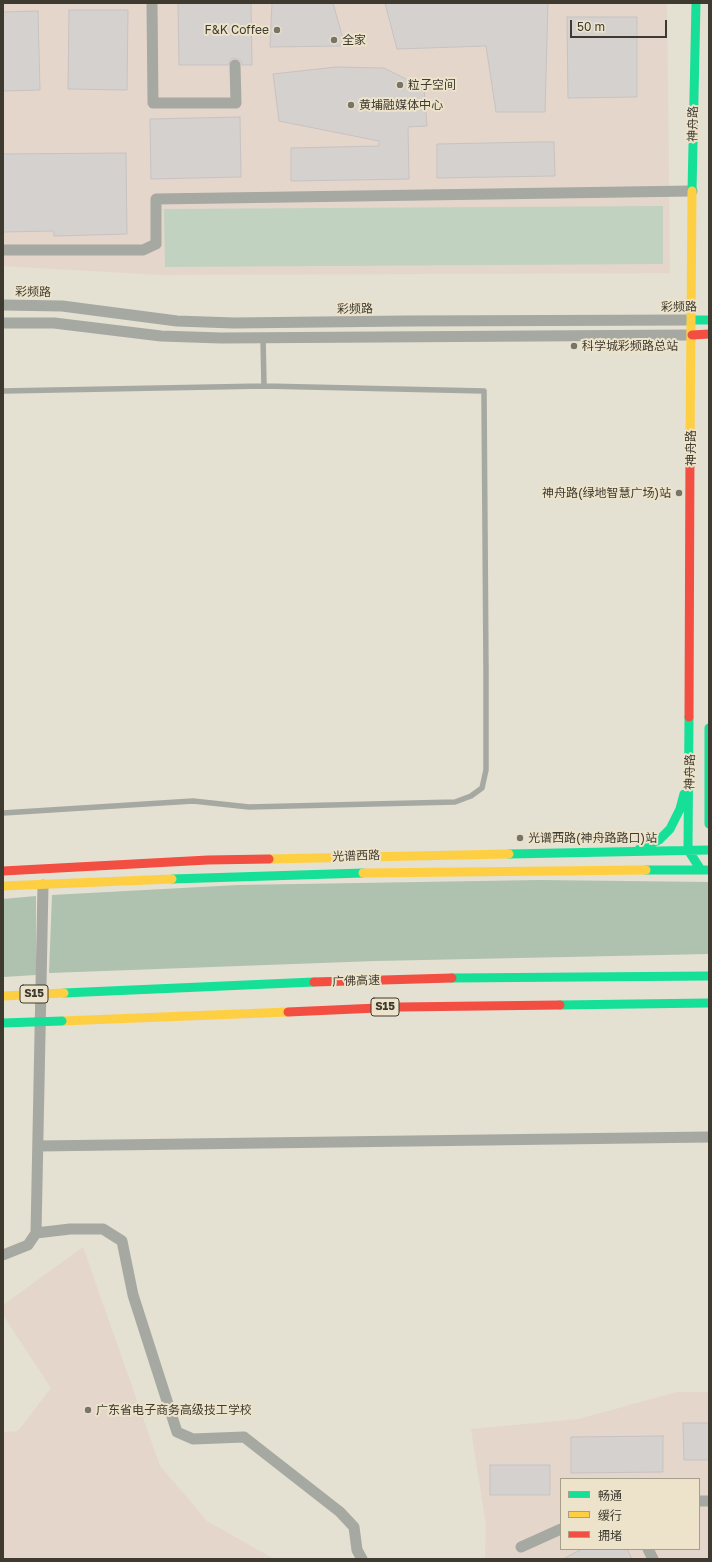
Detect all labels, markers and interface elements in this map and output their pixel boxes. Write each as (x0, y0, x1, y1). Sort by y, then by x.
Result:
scale bar (572, 12, 669, 38)
text: 50 m (577, 19, 605, 34)
place label: F&K Coffee (205, 23, 269, 37)
marker: F&K Coffee (272, 25, 282, 35)
place label: 全家 (342, 33, 366, 47)
marker: 全家 (329, 35, 339, 45)
place label: 粒子空间 (408, 78, 456, 92)
marker: 粒子空间 (395, 80, 405, 90)
place label: 黄埔融媒体中心 (359, 98, 443, 112)
marker: 黄埔融媒体中心 (346, 100, 356, 110)
street label: 神舟路 (685, 106, 701, 142)
street label: 彩频路 (15, 284, 51, 300)
street label: 彩频路 (661, 299, 697, 315)
street label: 彩频路 (337, 301, 373, 317)
place label: 科学城彩频路总站 (582, 339, 678, 353)
marker: 科学城彩频路总站 (569, 341, 579, 351)
street label: 神舟路 (684, 430, 698, 466)
place label: 神舟路(绿地智慧广场)站 (542, 486, 671, 500)
marker: 神舟路(绿地智慧广场)站 (674, 488, 684, 498)
street label: 神舟路 (682, 754, 698, 790)
place label: 光谱西路(神舟路路口)站 (528, 831, 657, 845)
marker: 光谱西路(神舟路路口)站 (515, 833, 525, 843)
street label: 光谱西路 (332, 848, 380, 864)
street label: 广佛高速 (332, 973, 380, 989)
road number: S15 (20, 985, 48, 1003)
road number: S15 (371, 998, 399, 1016)
place label: 广东省电子商务高级技工学校 (96, 1403, 252, 1417)
marker: 广东省电子商务高级技工学校 (83, 1405, 93, 1415)
legend (560, 1478, 700, 1550)
text: 畅通 (598, 1488, 622, 1503)
text: 缓行 (598, 1508, 622, 1523)
text: 拥堵 (598, 1528, 622, 1543)

